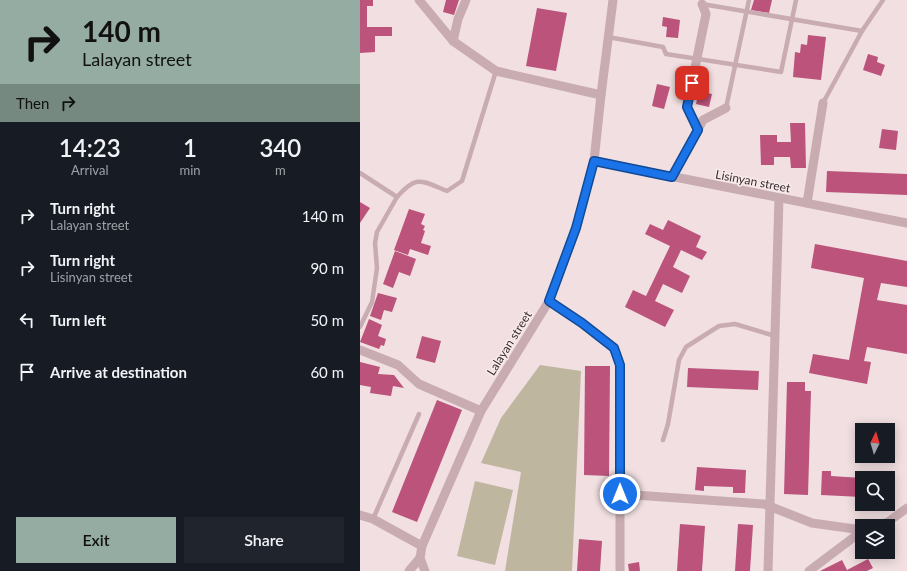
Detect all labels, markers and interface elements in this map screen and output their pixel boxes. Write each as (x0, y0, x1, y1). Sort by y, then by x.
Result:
text: 140 m (82, 14, 161, 48)
icon: right (16, 16, 68, 68)
text: Lalayan street (82, 48, 192, 70)
pin (675, 66, 709, 100)
icon: arrive (681, 72, 703, 94)
icon: right (57, 92, 79, 114)
text: Then (16, 94, 49, 112)
text: 14:23 (59, 133, 121, 162)
text: 1 (183, 133, 197, 162)
text: 340 (259, 133, 301, 162)
text: Arrival (71, 162, 108, 178)
text: min (179, 162, 201, 178)
text: m (275, 162, 286, 178)
street label: Lisinyan street (714, 166, 792, 196)
text: Turn right (50, 199, 115, 217)
icon: right (16, 205, 38, 227)
text: 140 m (302, 207, 344, 225)
text: Lalayan street (50, 217, 129, 233)
text: Turn right (50, 251, 115, 269)
icon: right (16, 257, 38, 279)
text: 90 m (310, 259, 344, 277)
text: Lisinyan street (50, 269, 132, 285)
street label: Lalayan street (483, 307, 535, 378)
icon: left (16, 309, 38, 331)
text: Turn left (50, 311, 106, 329)
text: 50 m (310, 311, 344, 329)
icon: arrive (16, 361, 38, 383)
text: Arrive at destination (50, 363, 187, 381)
text: 60 m (310, 363, 344, 381)
north arrow (855, 423, 895, 463)
map controls (855, 423, 895, 559)
button: search (855, 471, 895, 511)
position arrow (599, 473, 641, 515)
button: Exit (16, 517, 176, 563)
button: Share (184, 517, 344, 563)
button: layers (855, 519, 895, 559)

